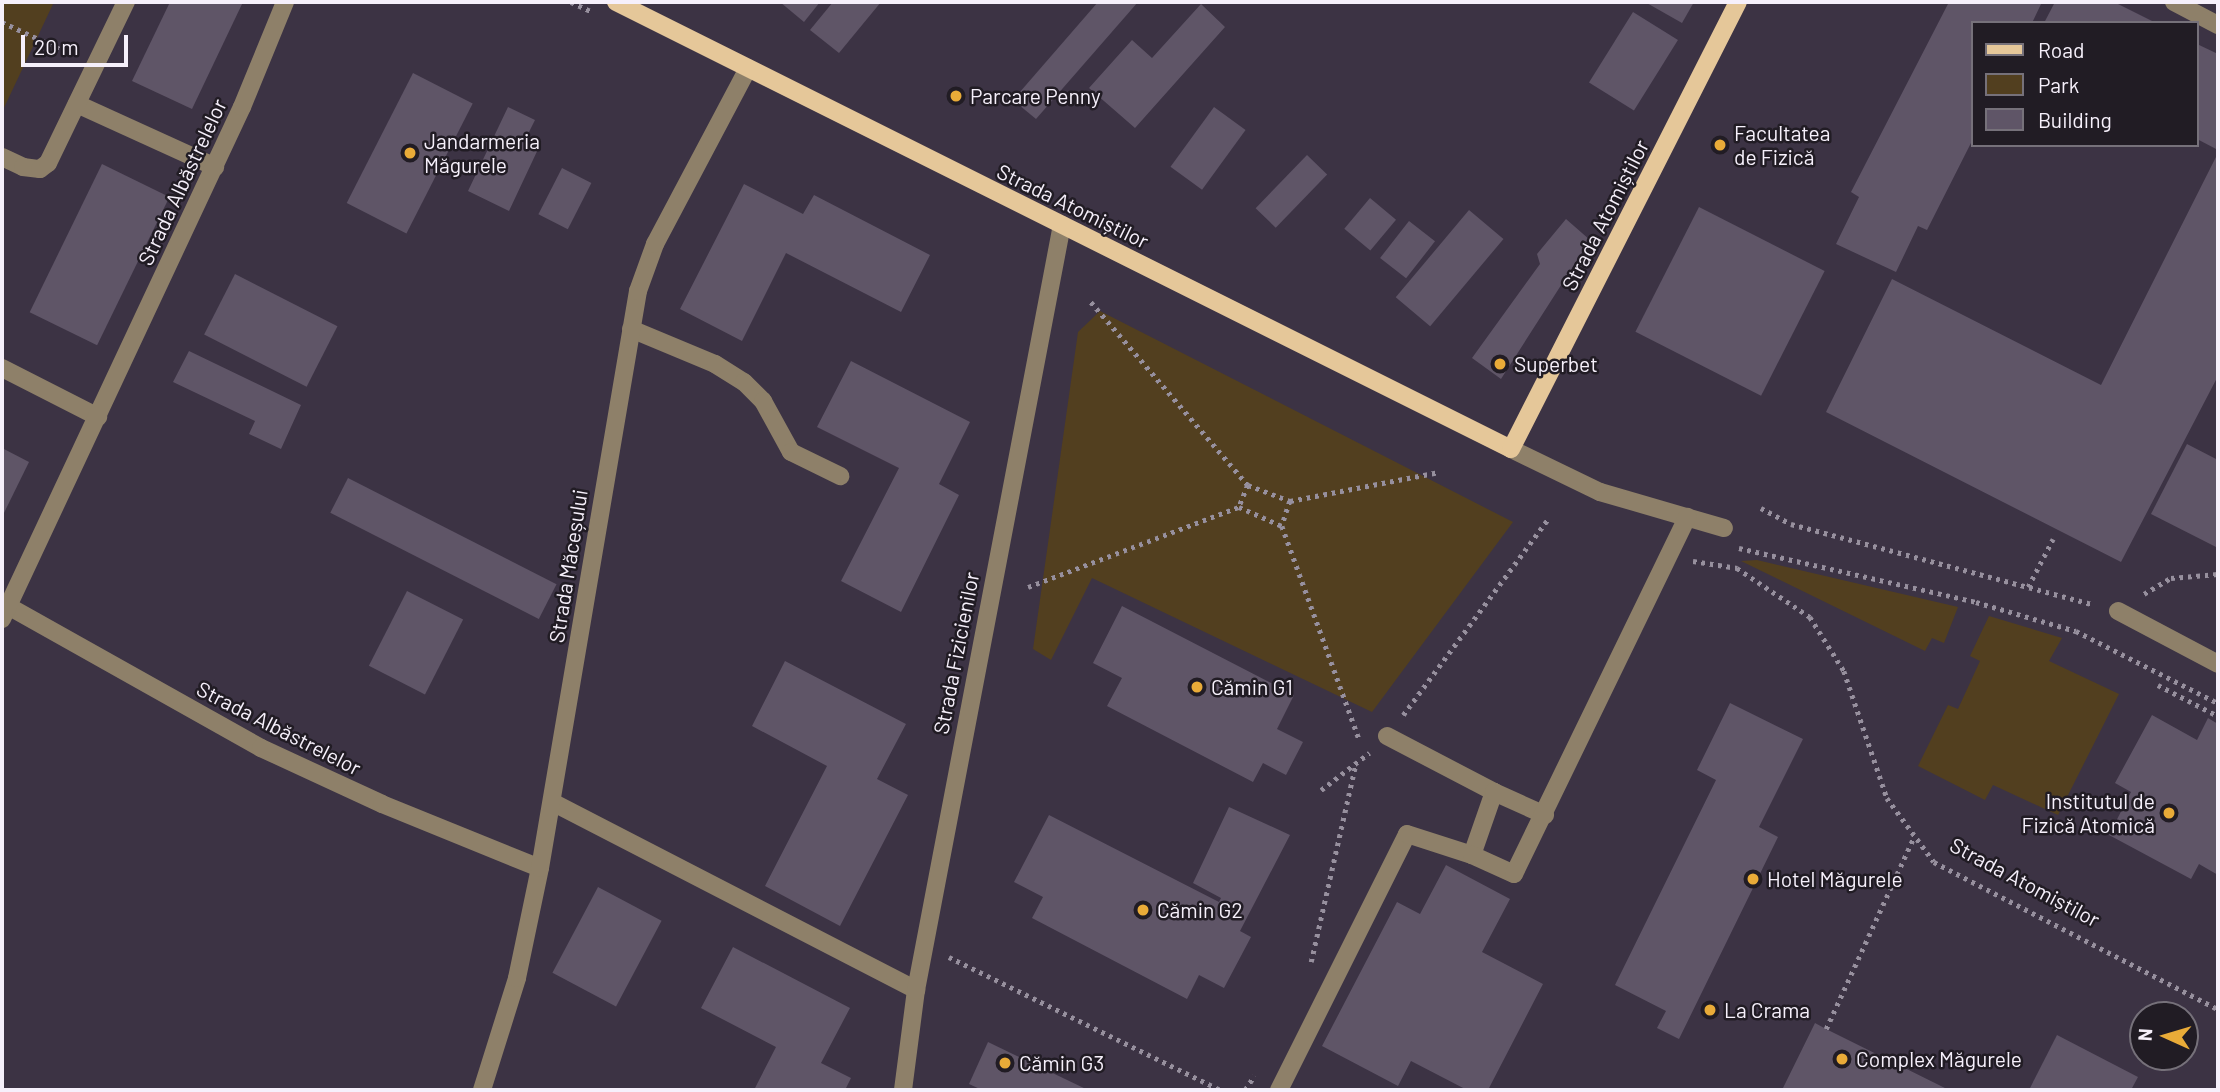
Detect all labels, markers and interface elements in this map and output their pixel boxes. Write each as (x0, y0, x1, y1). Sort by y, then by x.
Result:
scale bar (24, 21, 131, 65)
legend (1972, 21, 2199, 147)
text: 20 m (34, 34, 79, 59)
text: Road (2038, 37, 2084, 62)
text: Park (2038, 72, 2079, 97)
place label: Parcare Penny (970, 83, 1101, 109)
marker: Parcare Penny (948, 88, 964, 104)
street label: Strada Albăstrelelor (132, 95, 232, 269)
text: Building (2038, 107, 2112, 132)
place label: Facultatea de Fizică (1734, 120, 1830, 170)
place label: Jandarmeria Măgurele (424, 128, 540, 178)
street label: Strada Atomiștilor (1556, 135, 1654, 295)
marker: Facultatea de Fizică (1712, 137, 1728, 153)
marker: Jandarmeria Măgurele (402, 145, 418, 161)
street label: Strada Atomiștilor (993, 158, 1153, 254)
place label: Superbet (1514, 351, 1598, 377)
marker: Superbet (1492, 356, 1508, 372)
street label: Strada Măceșului (543, 488, 593, 644)
street label: Strada Fizicienilor (928, 570, 984, 736)
place label: Cămin G1 (1211, 674, 1293, 700)
street label: Strada Albăstrelelor (193, 676, 365, 780)
marker: Cămin G1 (1189, 679, 1205, 695)
place label: Institutul de Fizică Atomică (2022, 788, 2155, 838)
marker: Institutul de Fizică Atomică (2161, 805, 2177, 821)
street label: Strada Atomiștilor (1946, 832, 2104, 932)
place label: Hotel Măgurele (1767, 866, 1903, 892)
marker: Hotel Măgurele (1745, 871, 1761, 887)
place label: Cămin G2 (1157, 897, 1243, 923)
marker: Cămin G2 (1135, 902, 1151, 918)
place label: La Crama (1724, 997, 1810, 1023)
north arrow (2129, 1001, 2199, 1071)
marker: La Crama (1702, 1002, 1718, 1018)
text: N (2133, 1028, 2156, 1042)
place label: Complex Măgurele (1856, 1046, 2022, 1072)
place label: Cămin G3 (1019, 1050, 1104, 1076)
marker: Complex Măgurele (1834, 1051, 1850, 1067)
marker: Cămin G3 (997, 1055, 1013, 1071)

